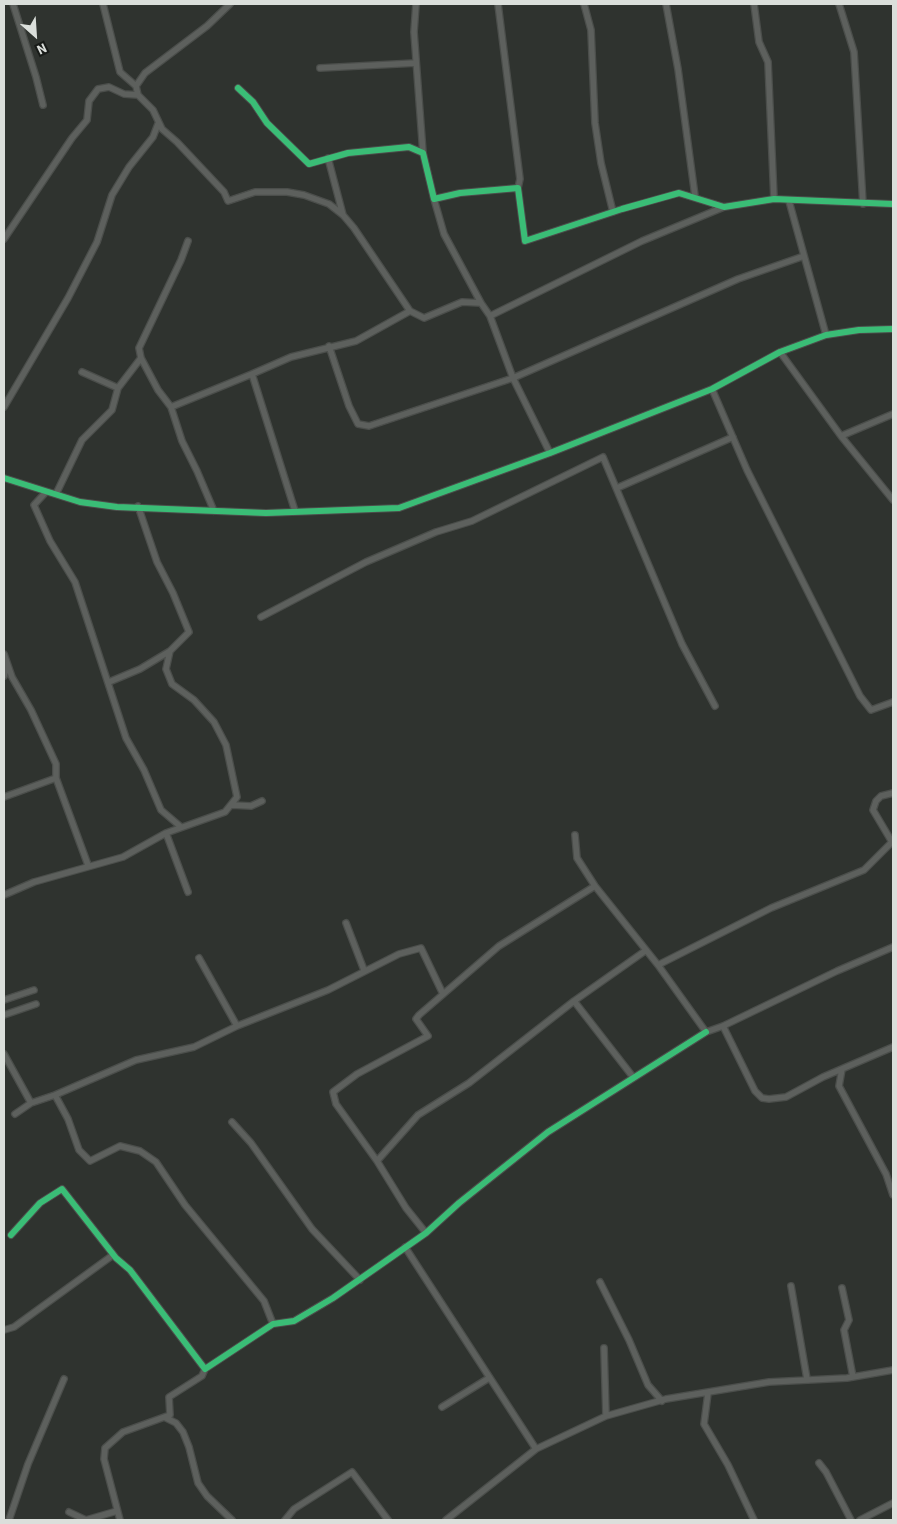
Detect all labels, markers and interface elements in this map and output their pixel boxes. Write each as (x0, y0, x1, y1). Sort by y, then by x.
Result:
north arrow (10, 10, 60, 60)
text: N (33, 37, 50, 60)

